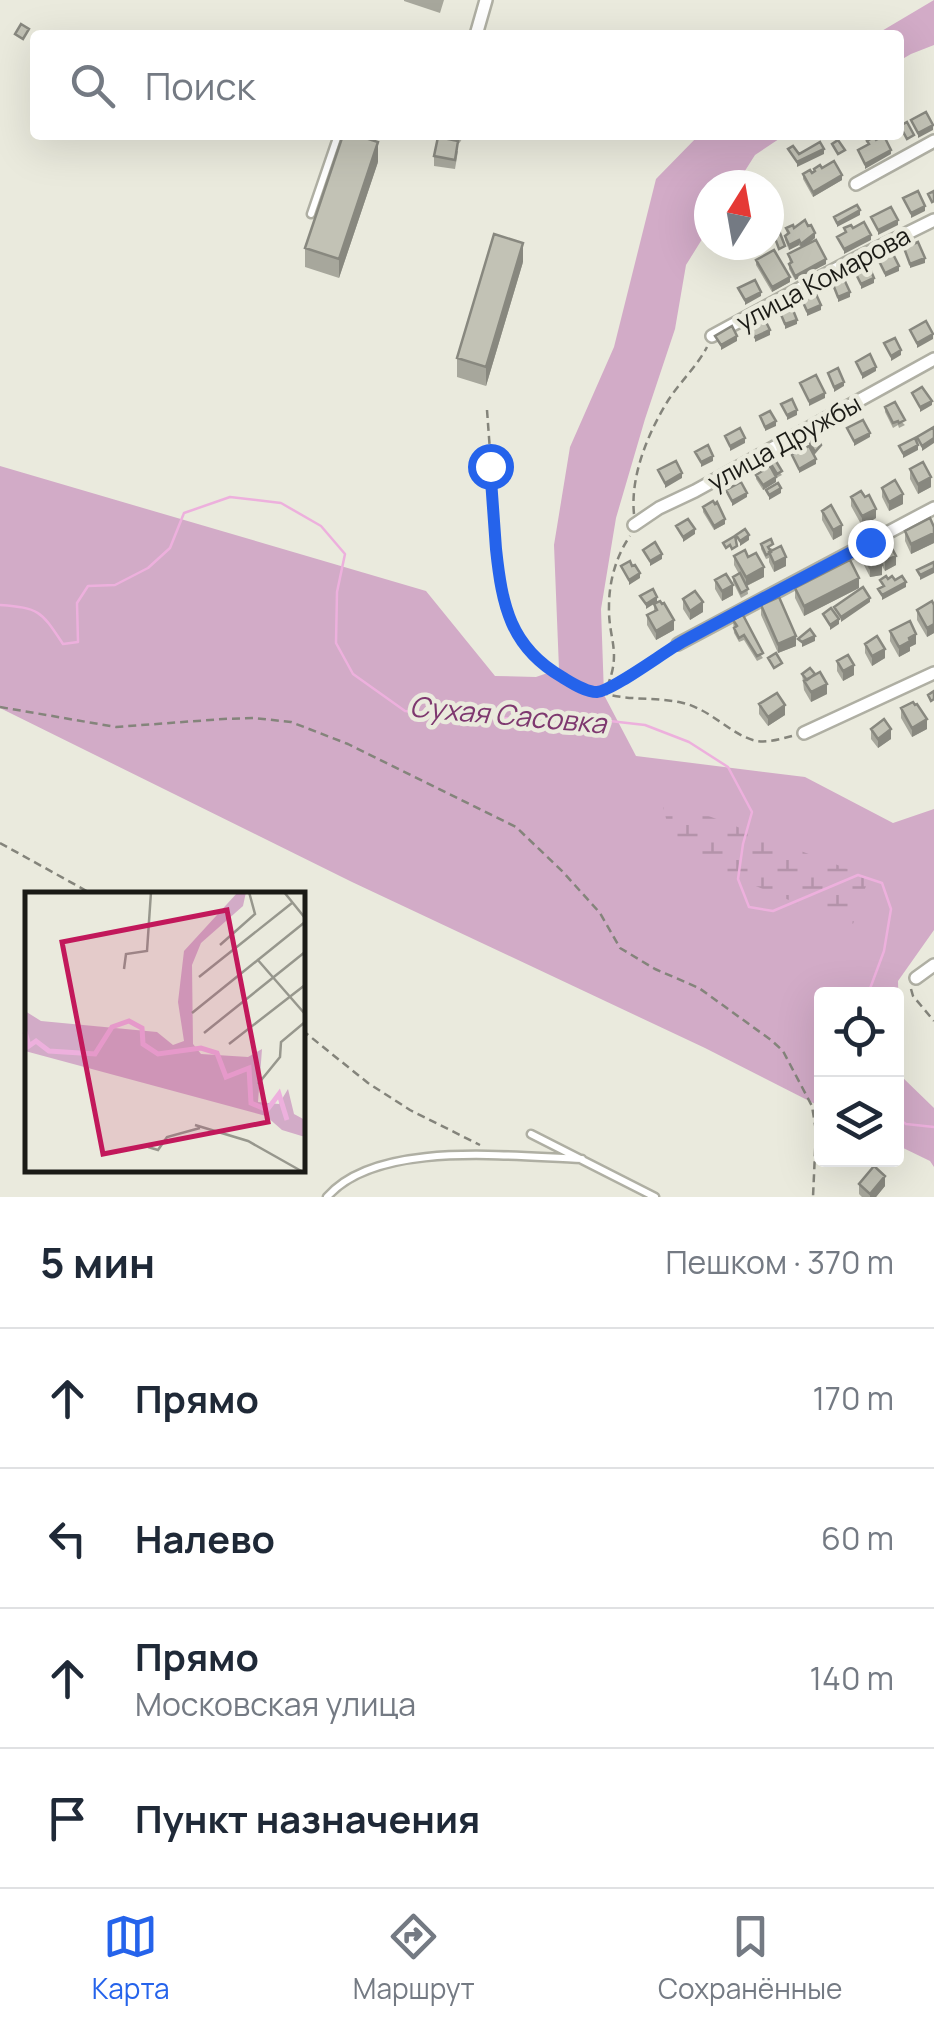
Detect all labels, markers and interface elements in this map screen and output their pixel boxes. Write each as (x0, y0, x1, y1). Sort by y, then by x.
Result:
search box (30, 30, 904, 140)
icon: search (65, 58, 120, 113)
text: Поиск (145, 59, 255, 111)
north arrow (694, 170, 784, 260)
street label: улица Комарова (730, 217, 916, 339)
street label: улица Дружбы (701, 385, 867, 499)
route start (468, 444, 514, 490)
route end (848, 520, 894, 566)
water label: Сухая Сасовка (408, 686, 609, 742)
inset map (25, 892, 305, 1172)
map controls (814, 987, 904, 1167)
button: locate (814, 987, 904, 1077)
button: layers (814, 1077, 904, 1167)
text: 5 мин (40, 1233, 155, 1291)
text: Пешком · 370 m (665, 1240, 894, 1284)
icon: ahead (40, 1371, 95, 1426)
text: Прямо (135, 1372, 259, 1424)
text: 170 m (812, 1376, 894, 1420)
icon: left (40, 1511, 95, 1566)
text: Налево (135, 1512, 275, 1564)
text: 60 m (821, 1516, 894, 1560)
text: Прямо (135, 1630, 259, 1682)
icon: ahead (40, 1651, 95, 1706)
text: 140 m (810, 1656, 894, 1700)
text: Московская улица (135, 1682, 416, 1726)
icon: arrive (40, 1791, 95, 1846)
text: Пункт назначения (135, 1792, 480, 1844)
tab: Карта (92, 1909, 170, 2007)
tab: Маршрут (353, 1909, 475, 2007)
tab: Сохранённые (658, 1909, 842, 2007)

